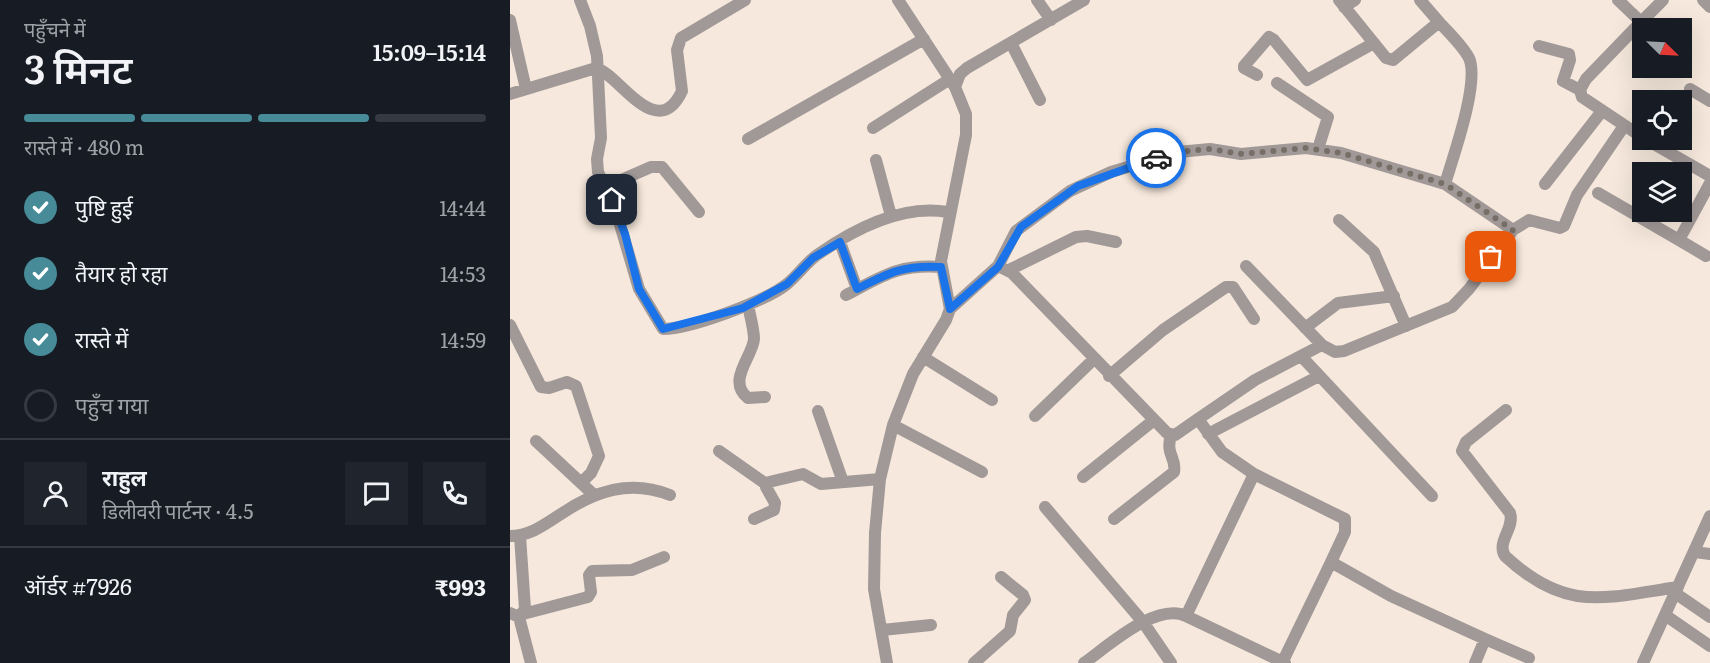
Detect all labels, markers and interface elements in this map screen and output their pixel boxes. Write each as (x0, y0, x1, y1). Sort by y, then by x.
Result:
text: पहुँचने में (24, 13, 86, 43)
north arrow (1632, 18, 1692, 78)
map controls (1632, 18, 1692, 222)
text: 15:09–15:14 (373, 35, 486, 68)
text: 3 मिनट (24, 38, 132, 96)
button: locate (1632, 90, 1692, 150)
courier (1126, 128, 1186, 188)
text: रास्ते में · 480 m (24, 131, 144, 161)
icon: car (1140, 142, 1173, 175)
button: layers (1632, 162, 1692, 222)
pin (586, 174, 637, 225)
icon: home (595, 183, 628, 216)
text: पुष्टि हुई (75, 190, 133, 223)
icon: check (24, 191, 57, 224)
text: 14:44 (439, 192, 486, 222)
pin (1465, 231, 1516, 282)
icon: bag (1474, 240, 1507, 273)
text: तैयार हो रहा (75, 256, 168, 289)
icon: check (24, 257, 57, 290)
text: 14:53 (440, 258, 486, 288)
text: रास्ते में (75, 322, 128, 355)
icon: check (24, 323, 57, 356)
text: 14:59 (440, 324, 486, 354)
text: पहुँच गया (75, 388, 148, 421)
text: राहुल (102, 460, 147, 493)
button: person (24, 462, 87, 525)
button: chat (345, 462, 408, 525)
button: phone (423, 462, 486, 525)
text: डिलीवरी पार्टनर · 4.5 (102, 495, 254, 525)
text: ऑर्डर #7926 (24, 569, 132, 602)
text: ₹993 (435, 570, 486, 603)

